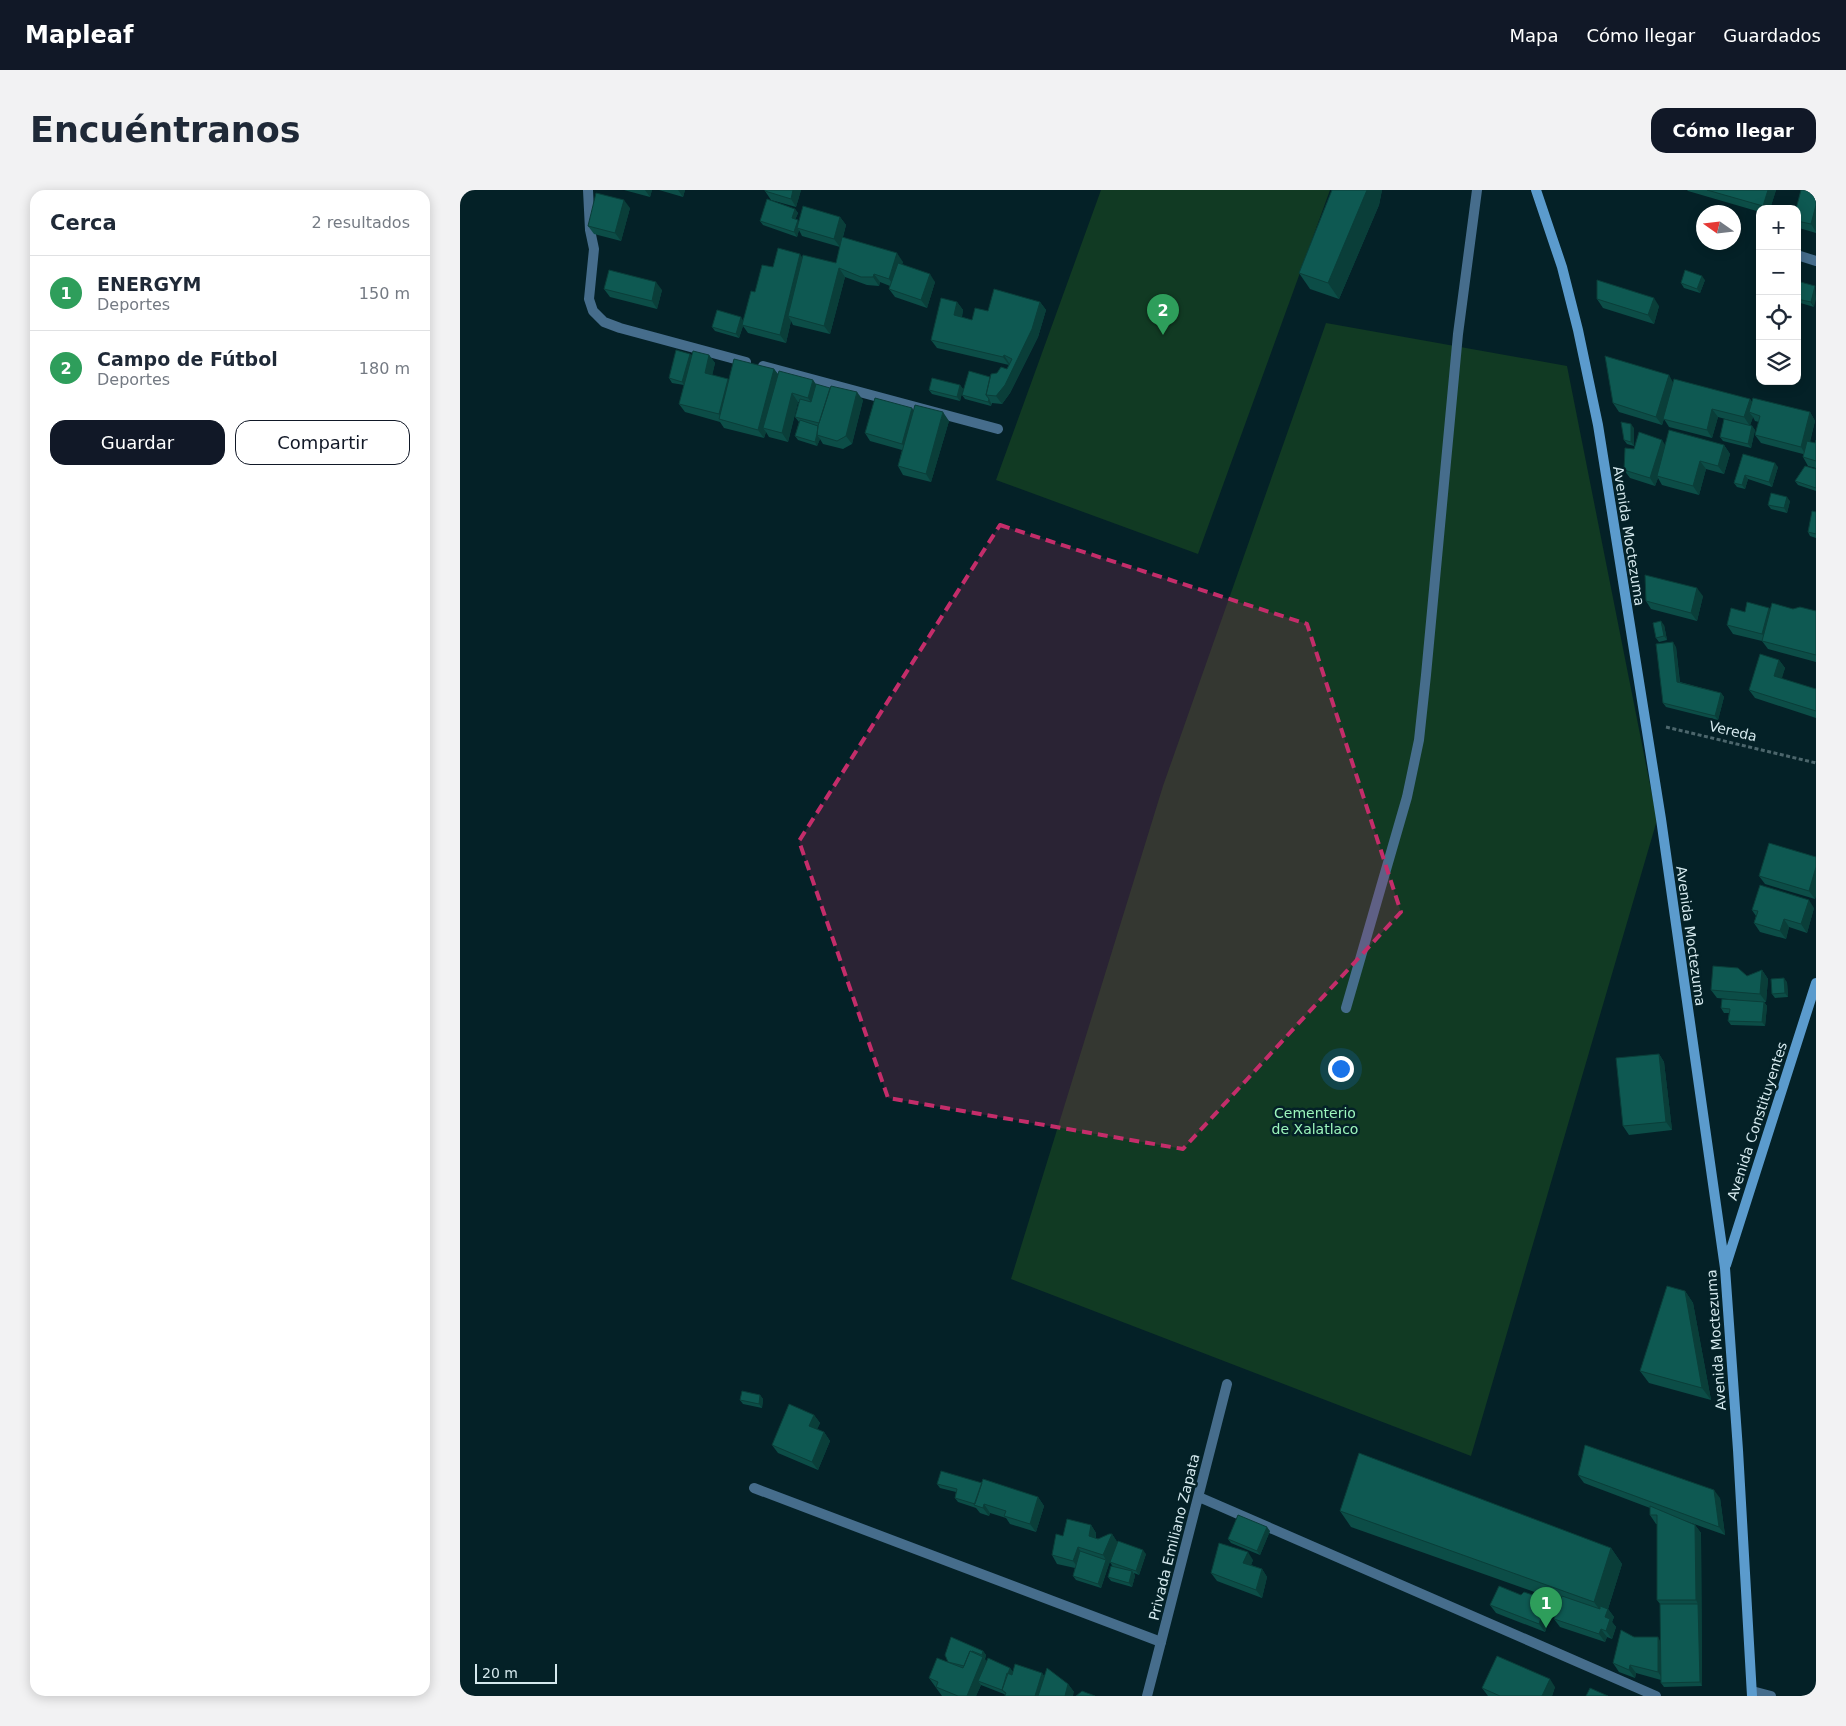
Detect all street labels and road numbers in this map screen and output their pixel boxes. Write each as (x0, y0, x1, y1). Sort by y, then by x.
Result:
street label: Avenida Moctezuma (1610, 465, 1648, 607)
street label: Vereda (1708, 718, 1758, 744)
street label: Avenida Moctezuma (1673, 865, 1709, 1007)
street label: Avenida Constituyentes (1724, 1040, 1790, 1202)
street label: Avenida Moctezuma (1703, 1269, 1729, 1411)
street label: Privada Emiliano Zapata (1146, 1452, 1202, 1622)

